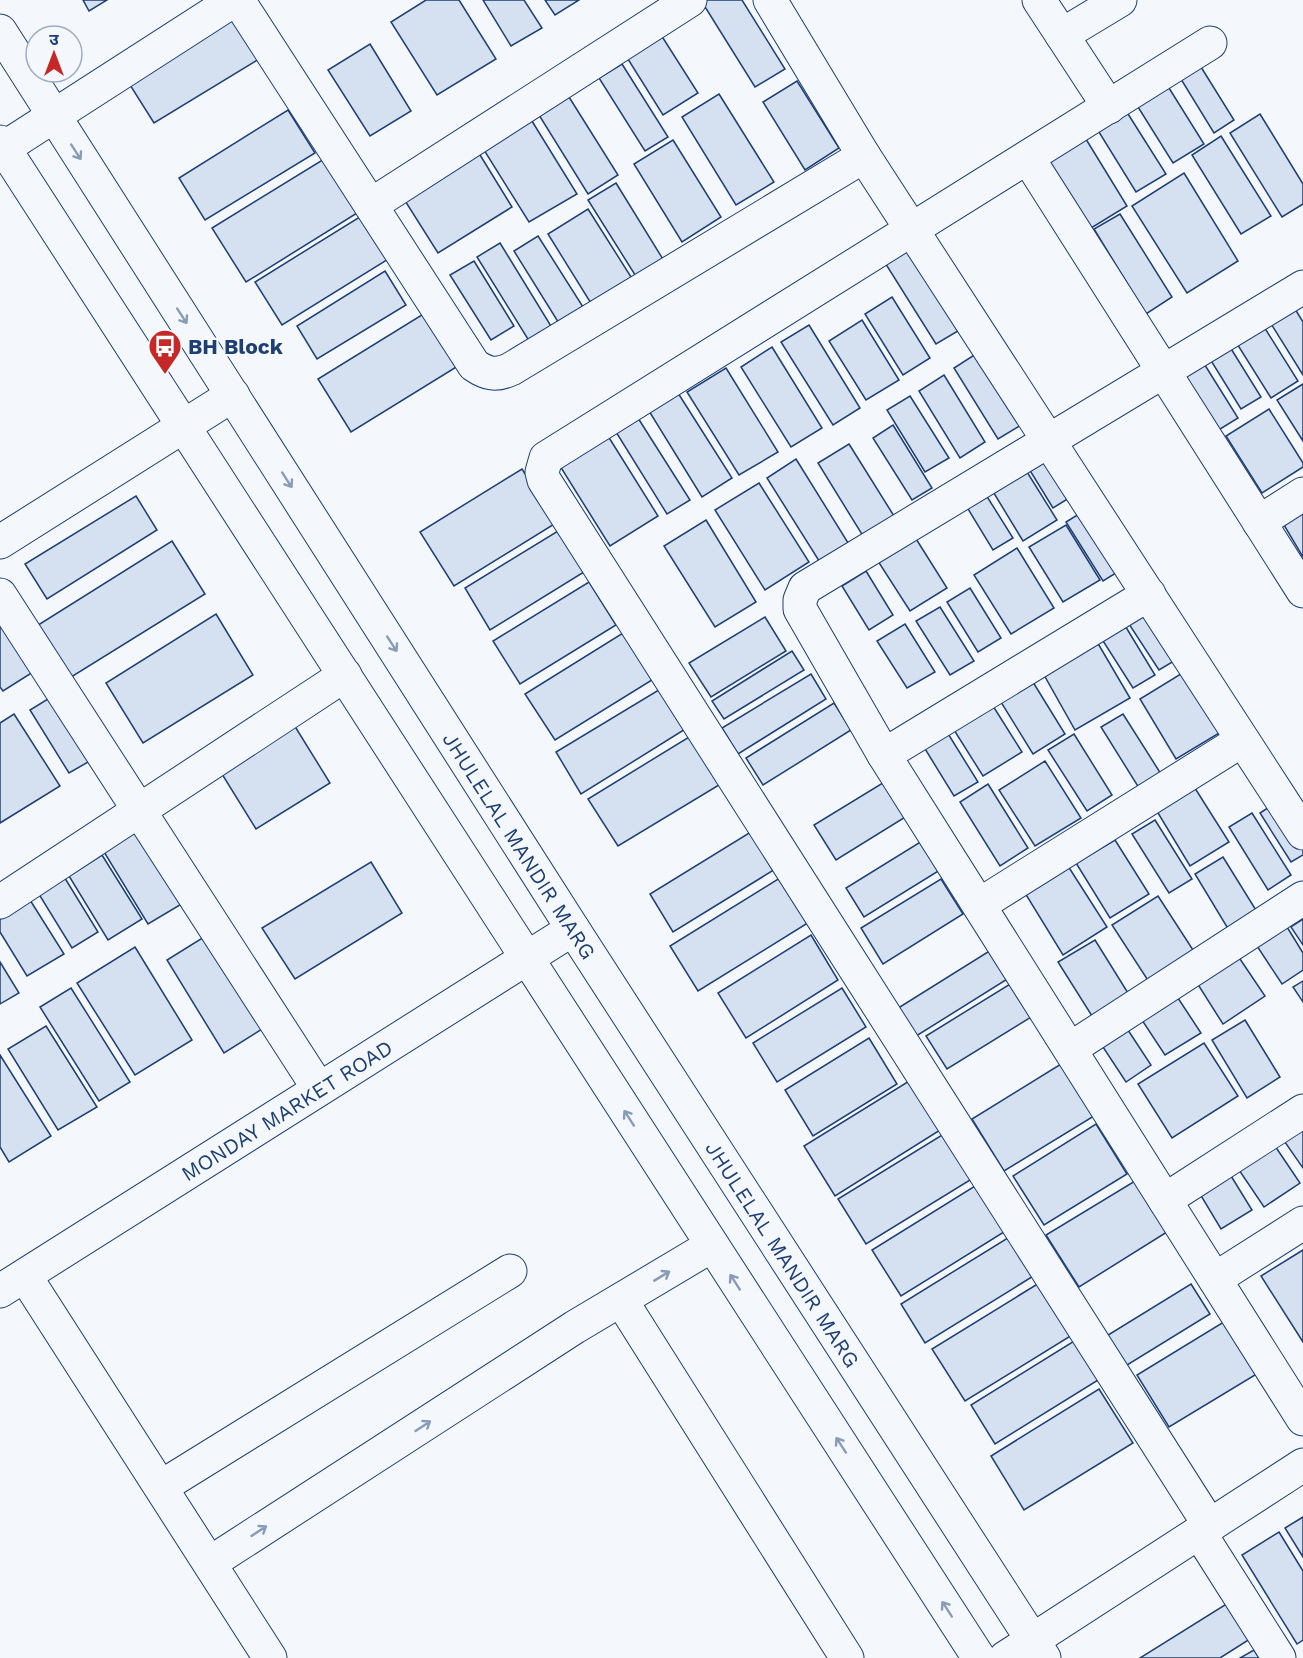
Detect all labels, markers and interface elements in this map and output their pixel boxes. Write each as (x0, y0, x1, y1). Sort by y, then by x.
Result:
north arrow (24, 24, 84, 84)
text: उ (49, 30, 59, 49)
one-way arrow (70, 143, 83, 160)
one-way arrow (176, 307, 188, 324)
bus stop icon: BH Block (147, 328, 183, 375)
place label: BH Block (188, 334, 284, 359)
one-way arrow (281, 471, 293, 488)
one-way arrow (385, 636, 398, 653)
street label: JHULELAL MANDIR MARG (438, 727, 601, 963)
street label: MONDAY MARKET ROAD (176, 1034, 397, 1186)
one-way arrow (622, 1110, 634, 1127)
street label: JHULELAL MANDIR MARG (701, 1136, 865, 1372)
one-way arrow (653, 1269, 670, 1281)
one-way arrow (729, 1274, 741, 1290)
one-way arrow (414, 1419, 431, 1431)
one-way arrow (835, 1437, 847, 1454)
one-way arrow (250, 1525, 267, 1537)
one-way arrow (941, 1601, 953, 1618)

